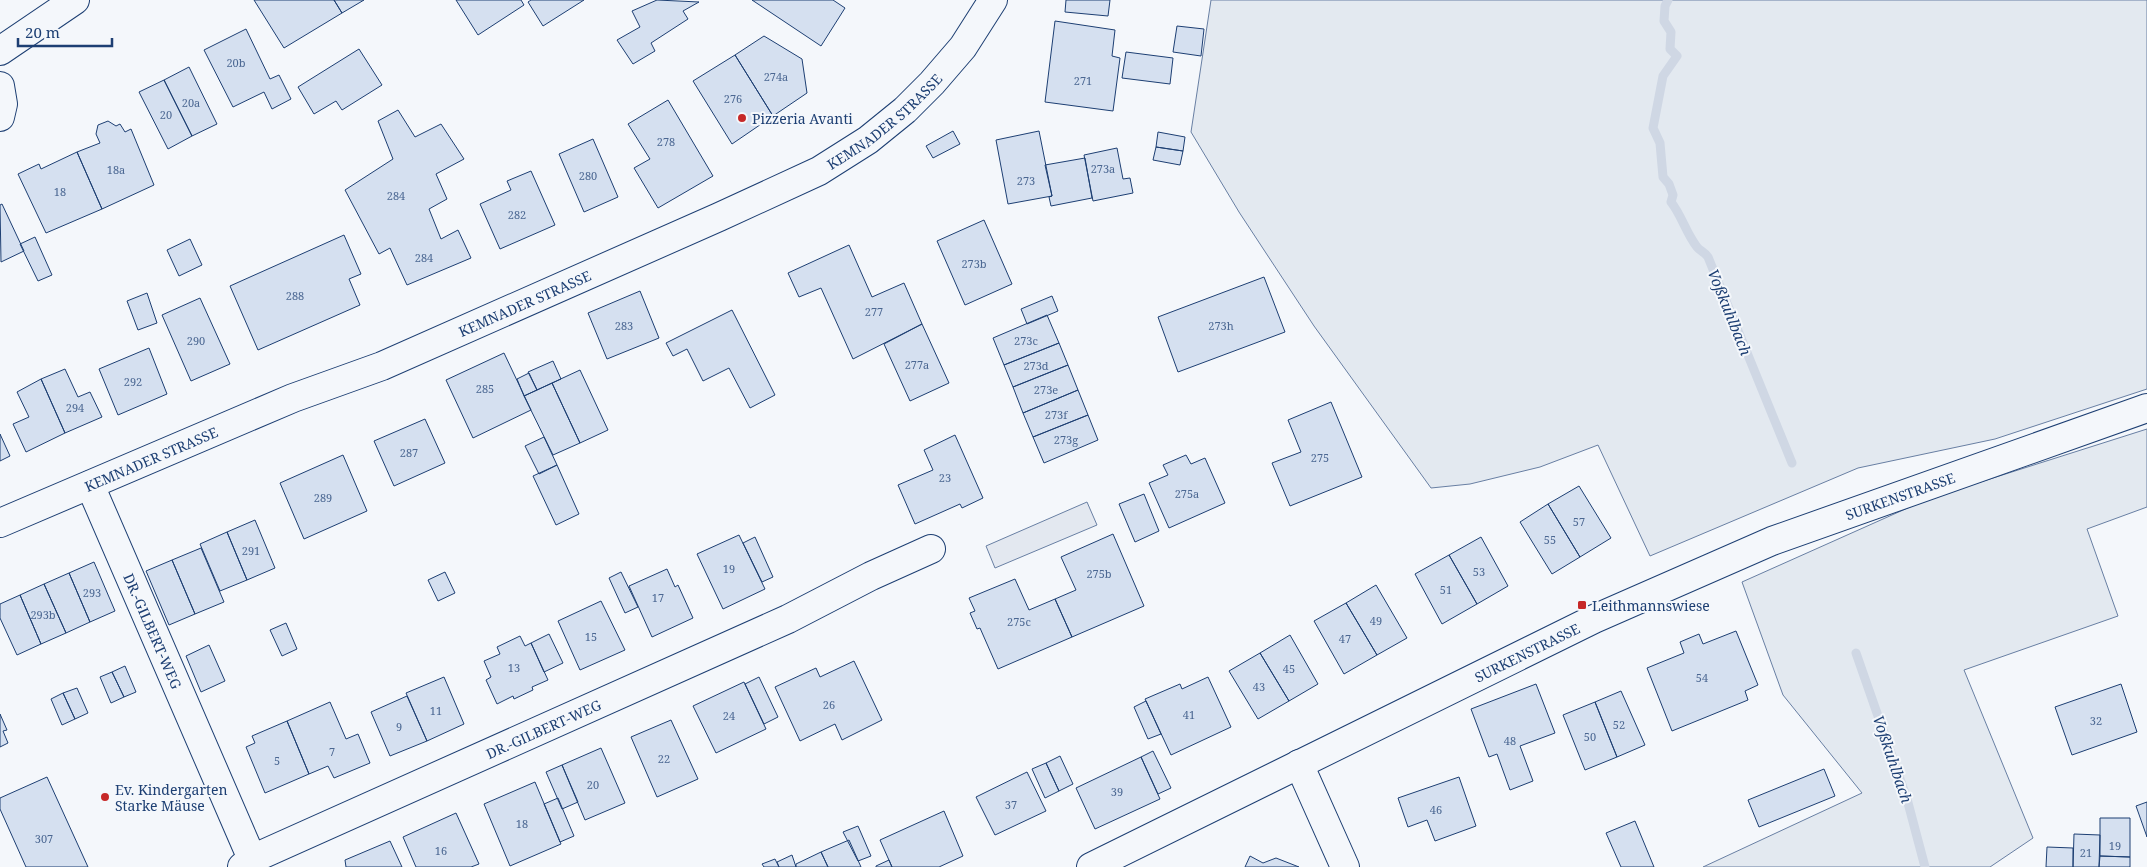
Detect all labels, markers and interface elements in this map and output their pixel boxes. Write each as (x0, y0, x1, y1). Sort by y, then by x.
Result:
scale bar (18, 15, 111, 47)
text: 20 m (25, 22, 60, 42)
house number: 20b (226, 55, 246, 70)
house number: 274a (764, 69, 788, 84)
street label: KEMNADER STRASSE (823, 69, 946, 173)
house number: 271 (1074, 73, 1092, 88)
house number: 276 (724, 91, 742, 106)
house number: 20a (182, 95, 200, 110)
house number: 20 (160, 107, 172, 122)
place label: Pizzeria Avanti (752, 109, 853, 128)
marker: Pizzeria Avanti (736, 112, 748, 124)
house number: 278 (657, 134, 675, 149)
house number: 273a (1091, 161, 1115, 176)
house number: 18a (107, 162, 125, 177)
house number: 280 (579, 168, 597, 183)
house number: 273 (1017, 173, 1035, 188)
house number: 18 (54, 184, 66, 199)
house number: 284 (387, 188, 405, 203)
house number: 282 (508, 207, 526, 222)
house number: 284 (415, 250, 433, 265)
house number: 273b (961, 256, 987, 271)
street label: KEMNADER STRASSE (455, 265, 594, 341)
water label: Voßkuhlbach (1704, 266, 1756, 358)
house number: 288 (286, 288, 304, 303)
house number: 277 (865, 304, 883, 319)
house number: 283 (615, 318, 633, 333)
house number: 273h (1208, 318, 1234, 333)
house number: 290 (187, 333, 205, 348)
house number: 273c (1014, 333, 1038, 348)
house number: 277a (905, 357, 929, 372)
house number: 273d (1023, 358, 1049, 373)
house number: 292 (124, 374, 142, 389)
house number: 285 (476, 381, 494, 396)
house number: 273e (1034, 382, 1058, 397)
house number: 294 (66, 400, 84, 415)
house number: 273f (1045, 407, 1068, 422)
street label: KEMNADER STRASSE (81, 422, 221, 495)
house number: 273g (1054, 432, 1078, 447)
house number: 287 (400, 445, 418, 460)
house number: 275 (1311, 450, 1329, 465)
street label: SURKENSTRASSE (1843, 467, 1958, 524)
house number: 23 (939, 470, 951, 485)
house number: 275a (1175, 486, 1199, 501)
house number: 289 (314, 490, 332, 505)
house number: 57 (1573, 514, 1585, 529)
house number: 55 (1544, 532, 1556, 547)
house number: 291 (242, 543, 260, 558)
house number: 19 (723, 561, 735, 576)
house number: 53 (1473, 564, 1485, 579)
house number: 275b (1086, 566, 1112, 581)
street label: DR.-GILBERT-WEG (120, 570, 187, 692)
house number: 51 (1440, 582, 1452, 597)
house number: 293 (83, 585, 101, 600)
house number: 17 (652, 590, 664, 605)
place label: Leithmannswiese (1592, 596, 1710, 615)
marker: Leithmannswiese (1576, 599, 1588, 611)
house number: 293b (30, 607, 56, 622)
house number: 49 (1370, 613, 1382, 628)
house number: 275c (1007, 614, 1031, 629)
street label: SURKENSTRASSE (1471, 618, 1583, 686)
house number: 15 (585, 629, 597, 644)
house number: 47 (1339, 631, 1351, 646)
house number: 13 (508, 660, 520, 675)
house number: 45 (1283, 661, 1295, 676)
house number: 54 (1696, 670, 1708, 685)
house number: 43 (1253, 679, 1265, 694)
street label: DR.-GILBERT-WEG (483, 695, 604, 763)
house number: 26 (823, 697, 835, 712)
house number: 11 (430, 703, 442, 718)
house number: 41 (1183, 707, 1195, 722)
house number: 24 (723, 708, 735, 723)
water label: Voßkuhlbach (1869, 712, 1917, 806)
house number: 32 (2090, 713, 2102, 728)
house number: 52 (1613, 717, 1625, 732)
house number: 9 (396, 719, 402, 734)
house number: 50 (1584, 729, 1596, 744)
house number: 48 (1504, 733, 1516, 748)
house number: 7 (329, 744, 335, 759)
house number: 22 (658, 751, 670, 766)
house number: 5 (274, 753, 280, 768)
house number: 20 (587, 777, 599, 792)
place label: Ev. Kindergarten Starke Mäuse (115, 780, 227, 815)
house number: 39 (1111, 784, 1123, 799)
marker: Ev. Kindergarten Starke Mäuse (99, 791, 111, 803)
house number: 37 (1005, 797, 1017, 812)
house number: 46 (1430, 802, 1442, 817)
house number: 18 (516, 816, 528, 831)
house number: 307 (35, 831, 53, 846)
house number: 19 (2109, 838, 2121, 853)
house number: 16 (435, 843, 447, 858)
house number: 21 (2080, 845, 2092, 860)

